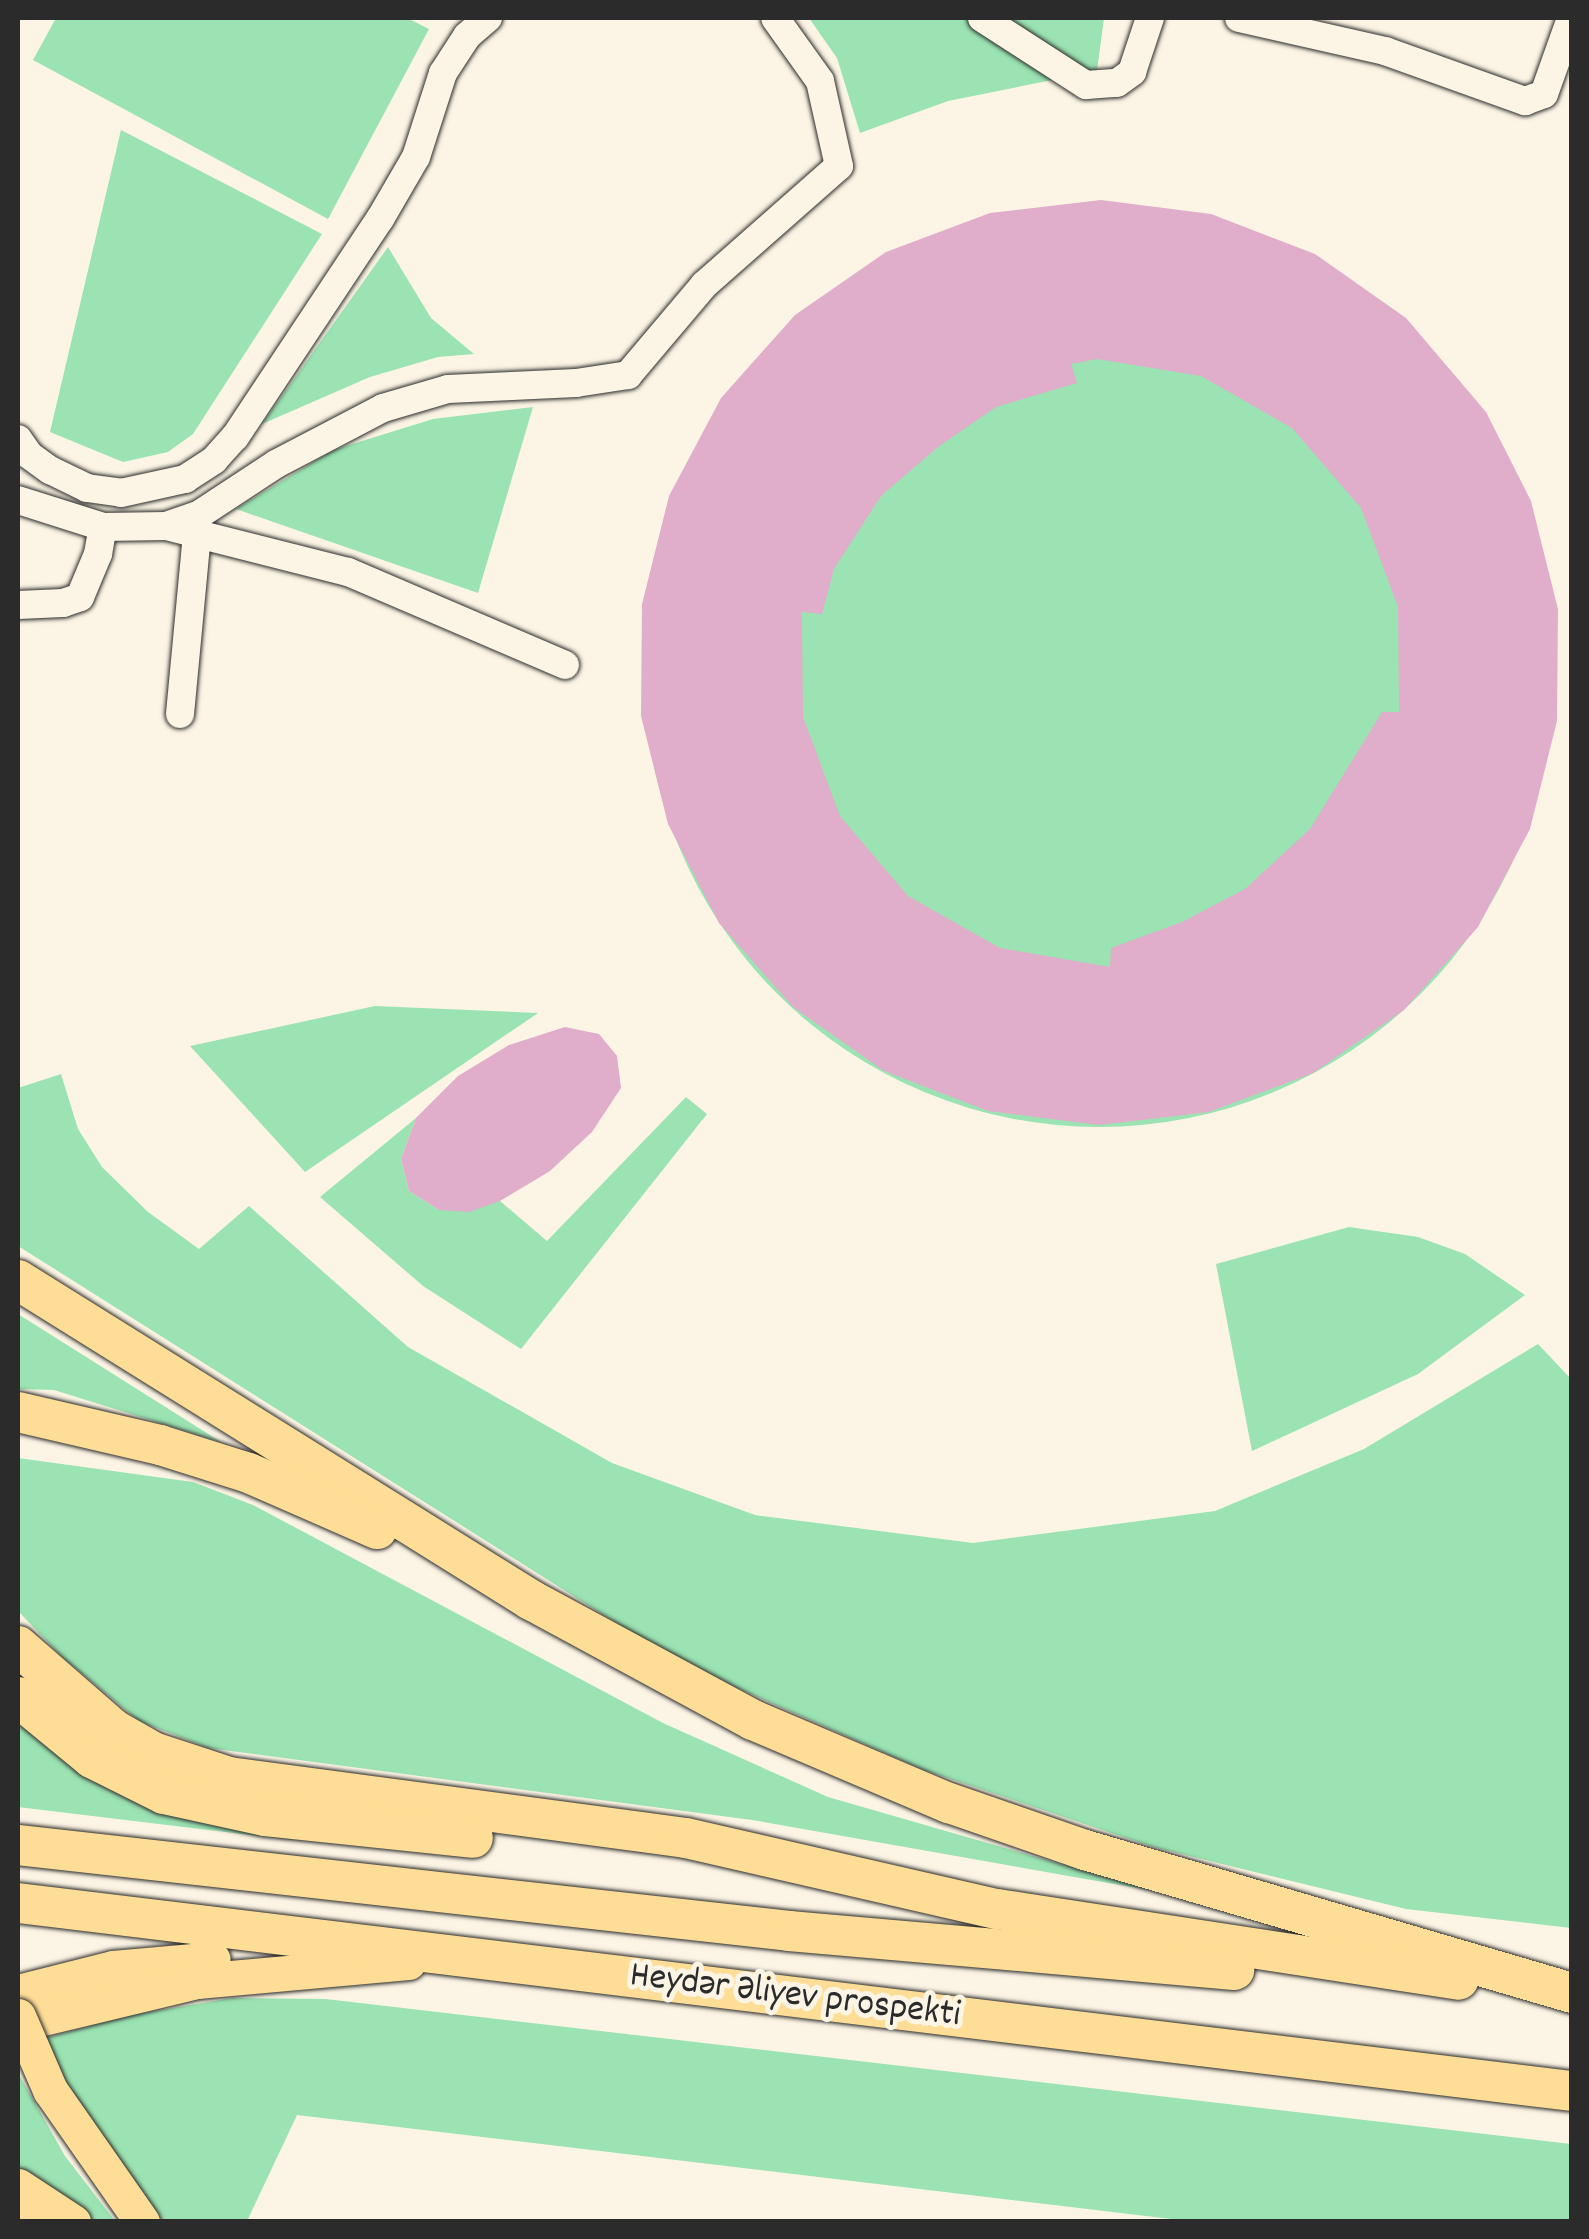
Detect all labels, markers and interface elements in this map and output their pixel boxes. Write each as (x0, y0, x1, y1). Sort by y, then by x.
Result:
street label: Heydər Əliyev prospekti (627, 1954, 963, 2040)

